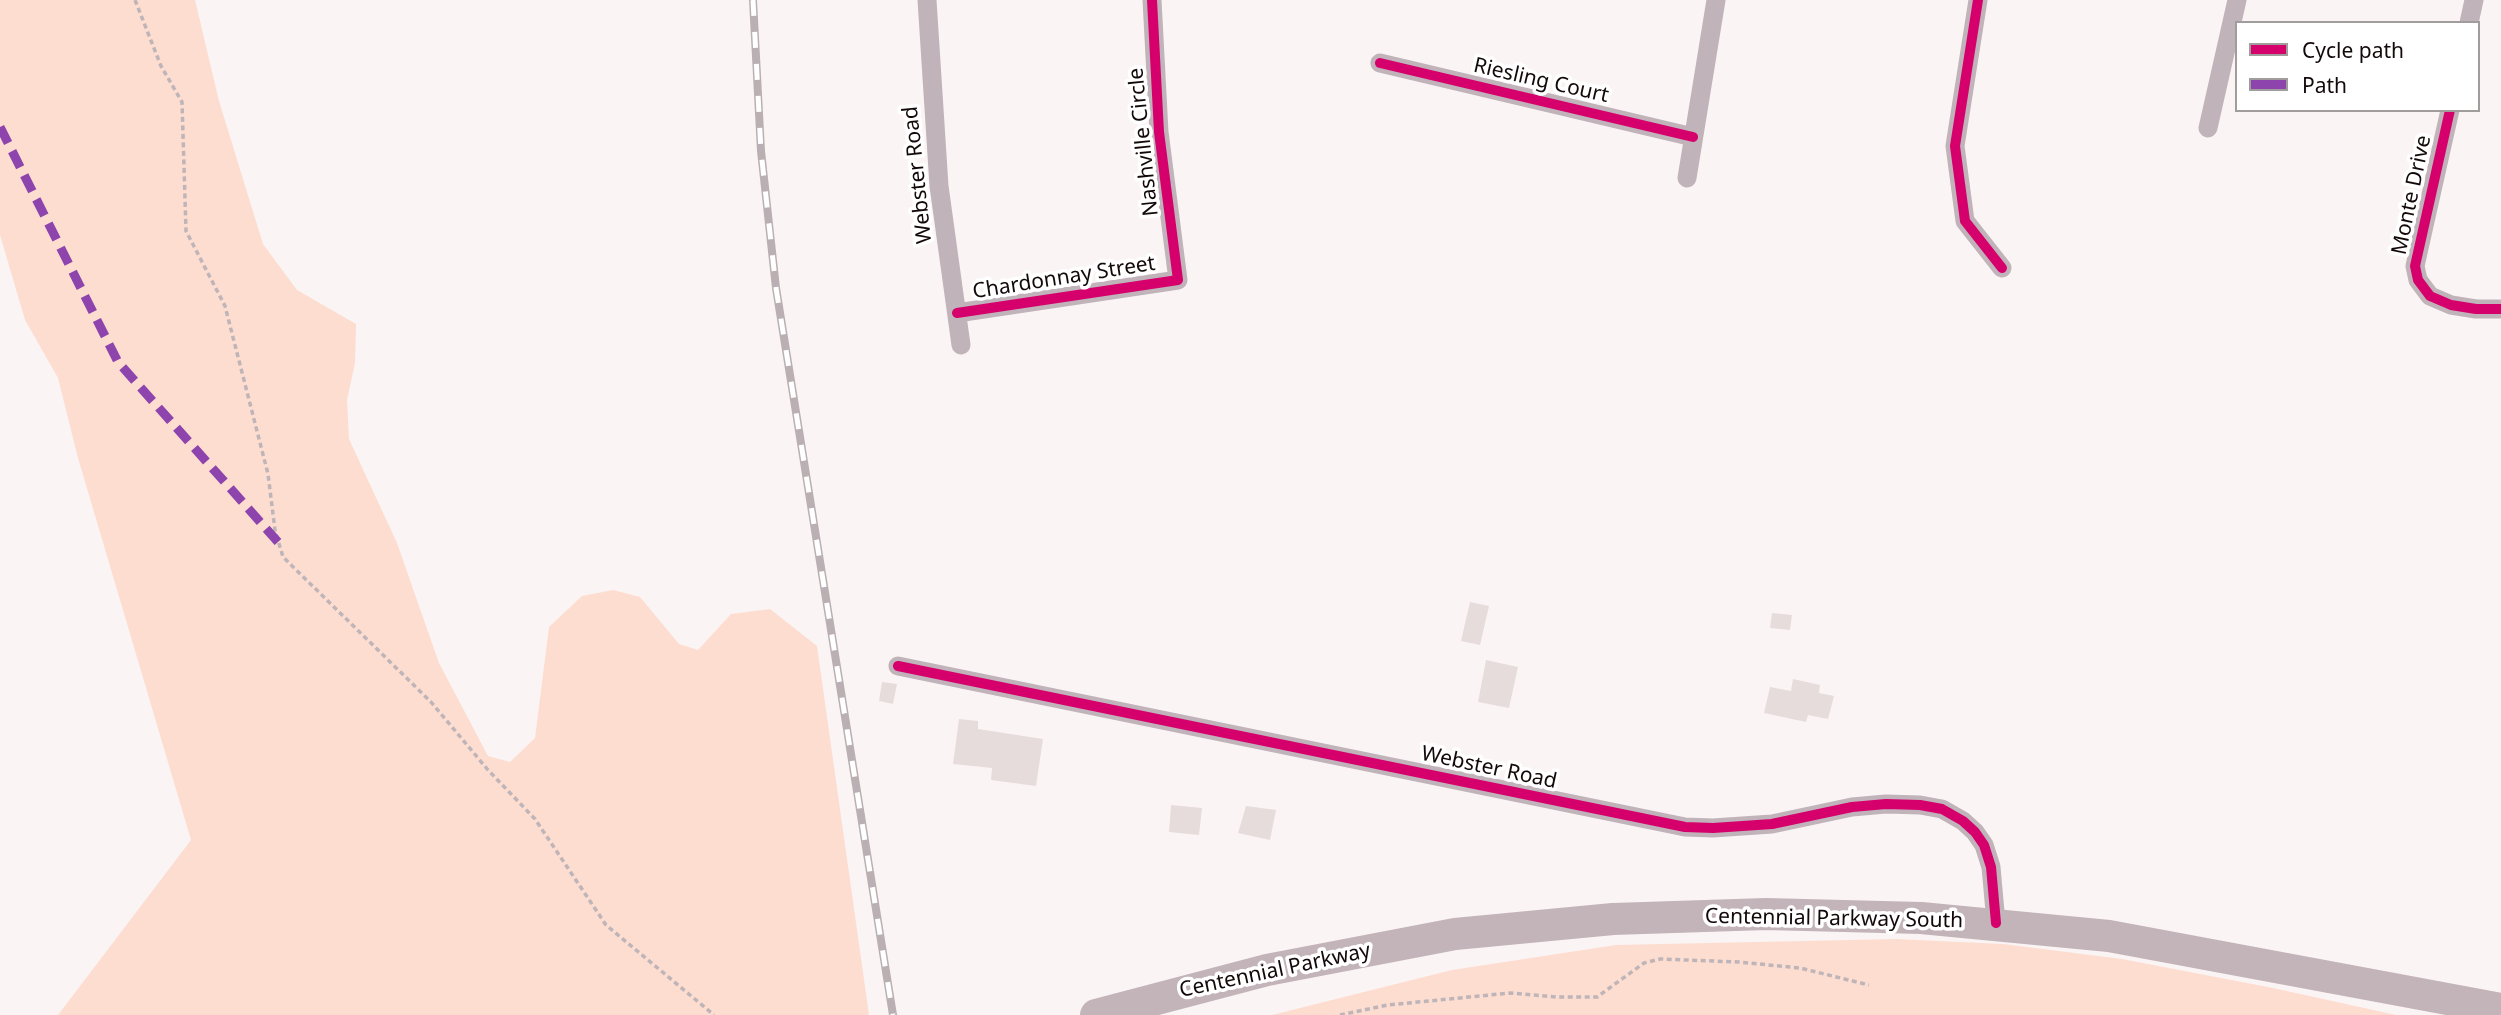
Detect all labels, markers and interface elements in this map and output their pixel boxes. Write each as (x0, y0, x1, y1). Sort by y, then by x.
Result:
legend (2235, 21, 2480, 112)
text: Cycle path (2302, 36, 2404, 64)
street label: Riesling Court (1471, 53, 1611, 109)
street label: Nashville Circle (1124, 66, 1164, 218)
text: Path (2302, 71, 2347, 99)
street label: Webster Road (898, 105, 938, 245)
street label: Monte Drive (2387, 133, 2437, 257)
street label: Chardonnay Street (971, 251, 1157, 305)
street label: Webster Road (1419, 741, 1559, 795)
street label: Centennial Parkway South (1705, 904, 1963, 934)
street label: Centennial Parkway (1177, 938, 1373, 1004)

